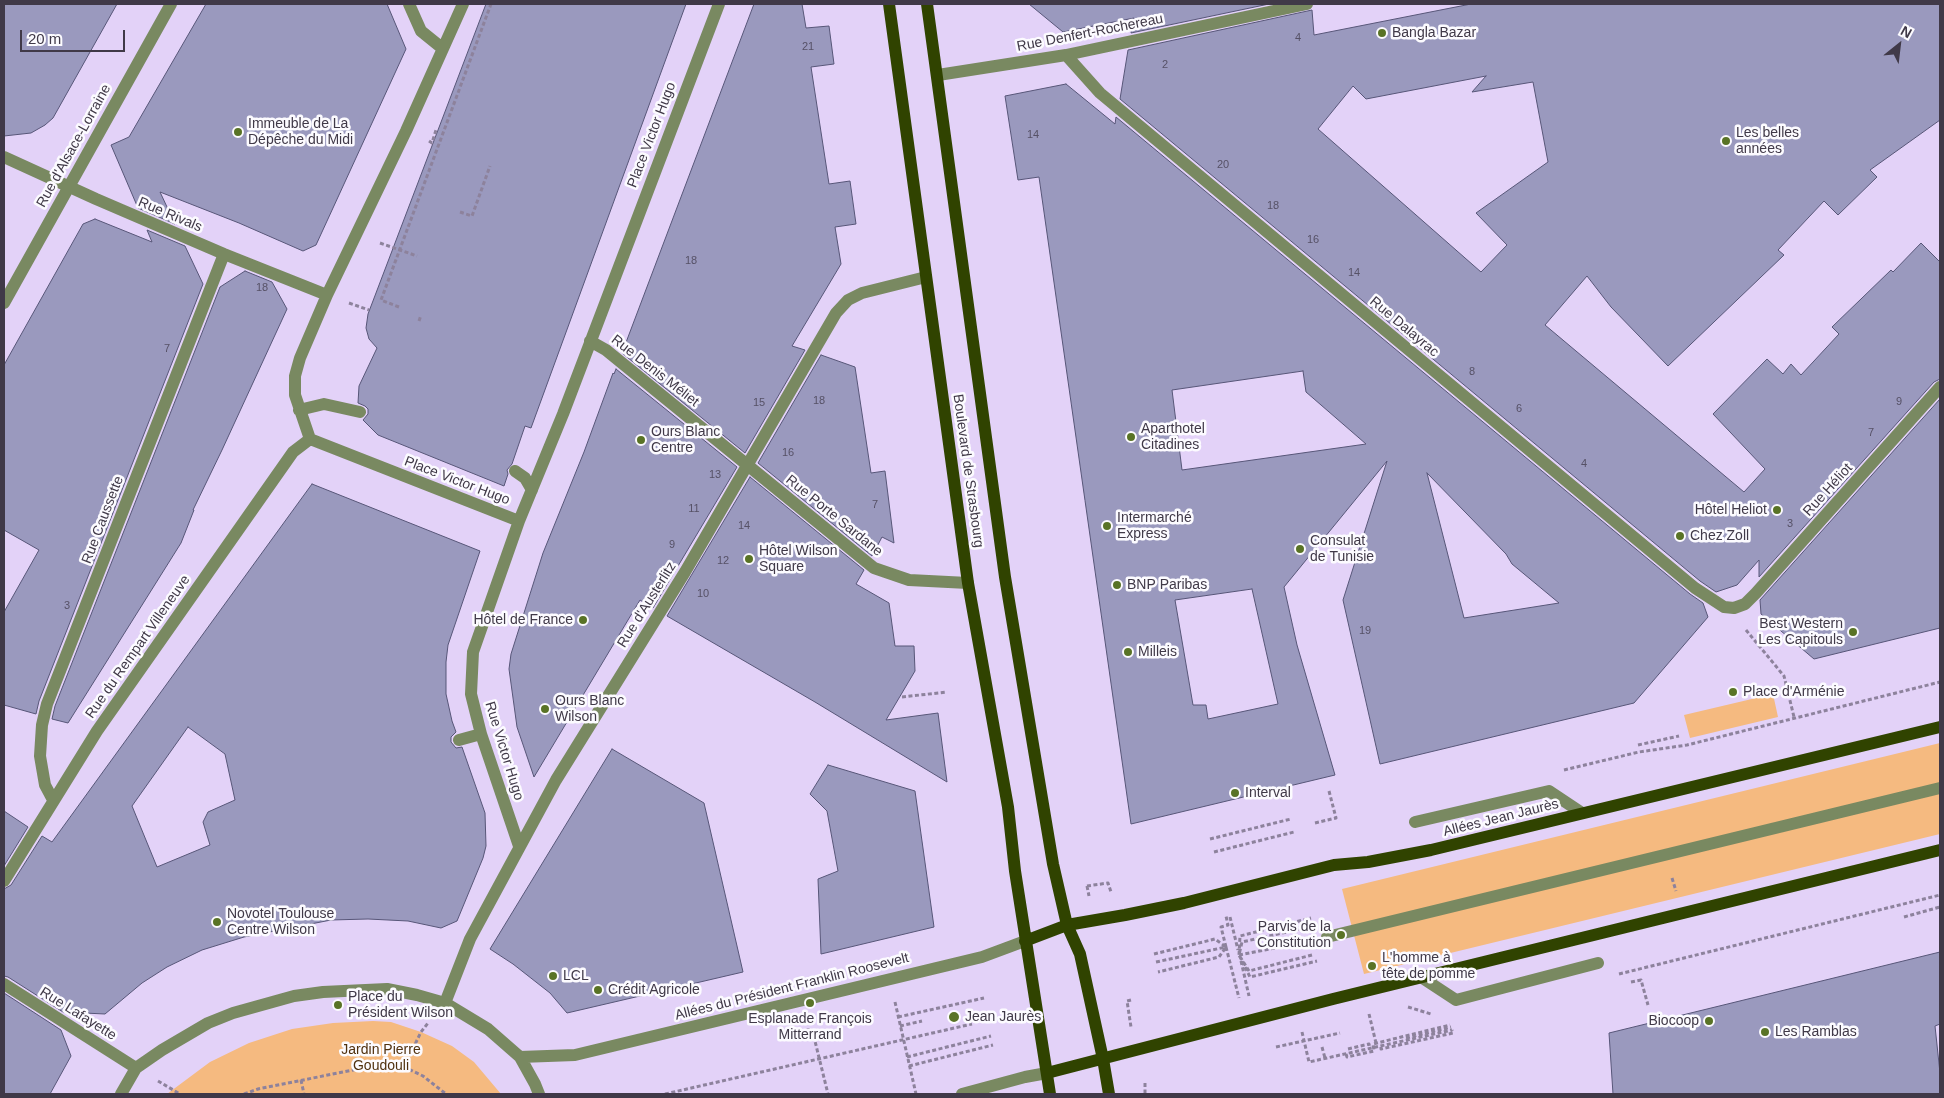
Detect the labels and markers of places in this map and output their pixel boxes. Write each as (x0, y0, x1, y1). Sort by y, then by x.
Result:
place label: Bangla Bazar (1392, 25, 1476, 41)
marker: Bangla Bazar (1376, 27, 1388, 39)
place label: Immeuble de La Dépêche du Midi (248, 116, 353, 148)
place label: Les belles années (1736, 125, 1799, 158)
marker: Immeuble de La Dépêche du Midi (232, 126, 244, 138)
marker: Les belles années (1720, 135, 1732, 147)
place label: Aparthotel Citadines (1141, 421, 1205, 454)
place label: Ours Blanc Centre (651, 424, 720, 457)
marker: Aparthotel Citadines (1125, 431, 1137, 443)
marker: Ours Blanc Centre (635, 434, 647, 446)
place label: Hôtel Heliot (1695, 502, 1767, 518)
marker: Hôtel Heliot (1771, 504, 1783, 516)
place label: Intermarché Express (1117, 510, 1192, 542)
marker: Intermarché Express (1101, 520, 1113, 532)
place label: Chez Zoll (1690, 528, 1749, 544)
marker: Chez Zoll (1674, 530, 1686, 542)
place label: Consulat de Tunisie (1310, 533, 1374, 566)
place label: Hôtel Wilson Square (759, 543, 838, 576)
marker: Consulat de Tunisie (1294, 543, 1306, 555)
marker: Hôtel Wilson Square (743, 553, 755, 565)
place label: BNP Paribas (1127, 577, 1207, 593)
marker: BNP Paribas (1111, 579, 1123, 591)
place label: Hôtel de France (473, 612, 573, 628)
marker: Hôtel de France (577, 614, 589, 626)
place label: Best Western Les Capitouls (1758, 616, 1843, 648)
marker: Best Western Les Capitouls (1847, 626, 1859, 638)
place label: Milleis (1138, 644, 1177, 660)
marker: Milleis (1122, 646, 1134, 658)
place label: Place d'Arménie (1743, 684, 1845, 700)
marker: Place d'Arménie (1727, 686, 1739, 698)
place label: Ours Blanc Wilson (555, 693, 624, 726)
marker: Ours Blanc Wilson (539, 703, 551, 715)
place label: Interval (1245, 785, 1291, 801)
marker: Interval (1229, 787, 1241, 799)
place label: Novotel Toulouse Centre Wilson (227, 906, 334, 939)
marker: Novotel Toulouse Centre Wilson (211, 916, 223, 928)
place label: Parvis de la Constitution (1257, 919, 1331, 952)
marker: Parvis de la Constitution (1335, 929, 1347, 941)
place label: L'homme à tête de pomme (1382, 950, 1475, 982)
marker: L'homme à tête de pomme (1366, 960, 1378, 972)
place label: LCL (563, 968, 589, 984)
marker: LCL (547, 970, 559, 982)
place label: Crédit Agricole (608, 982, 700, 998)
marker: Crédit Agricole (592, 984, 604, 996)
place label: Place du Président Wilson (348, 989, 453, 1022)
marker: Esplanade François Mitterrand (804, 997, 816, 1009)
marker: Place du Président Wilson (332, 999, 344, 1011)
place label: Jean Jaurès (965, 1009, 1041, 1025)
marker: Jean Jaurès (947, 1010, 961, 1024)
place label: Esplanade François Mitterrand (748, 1011, 872, 1044)
place label: Biocoop (1648, 1013, 1699, 1029)
marker: Biocoop (1703, 1015, 1715, 1027)
place label: Les Ramblas (1775, 1024, 1857, 1040)
marker: Les Ramblas (1759, 1026, 1771, 1038)

